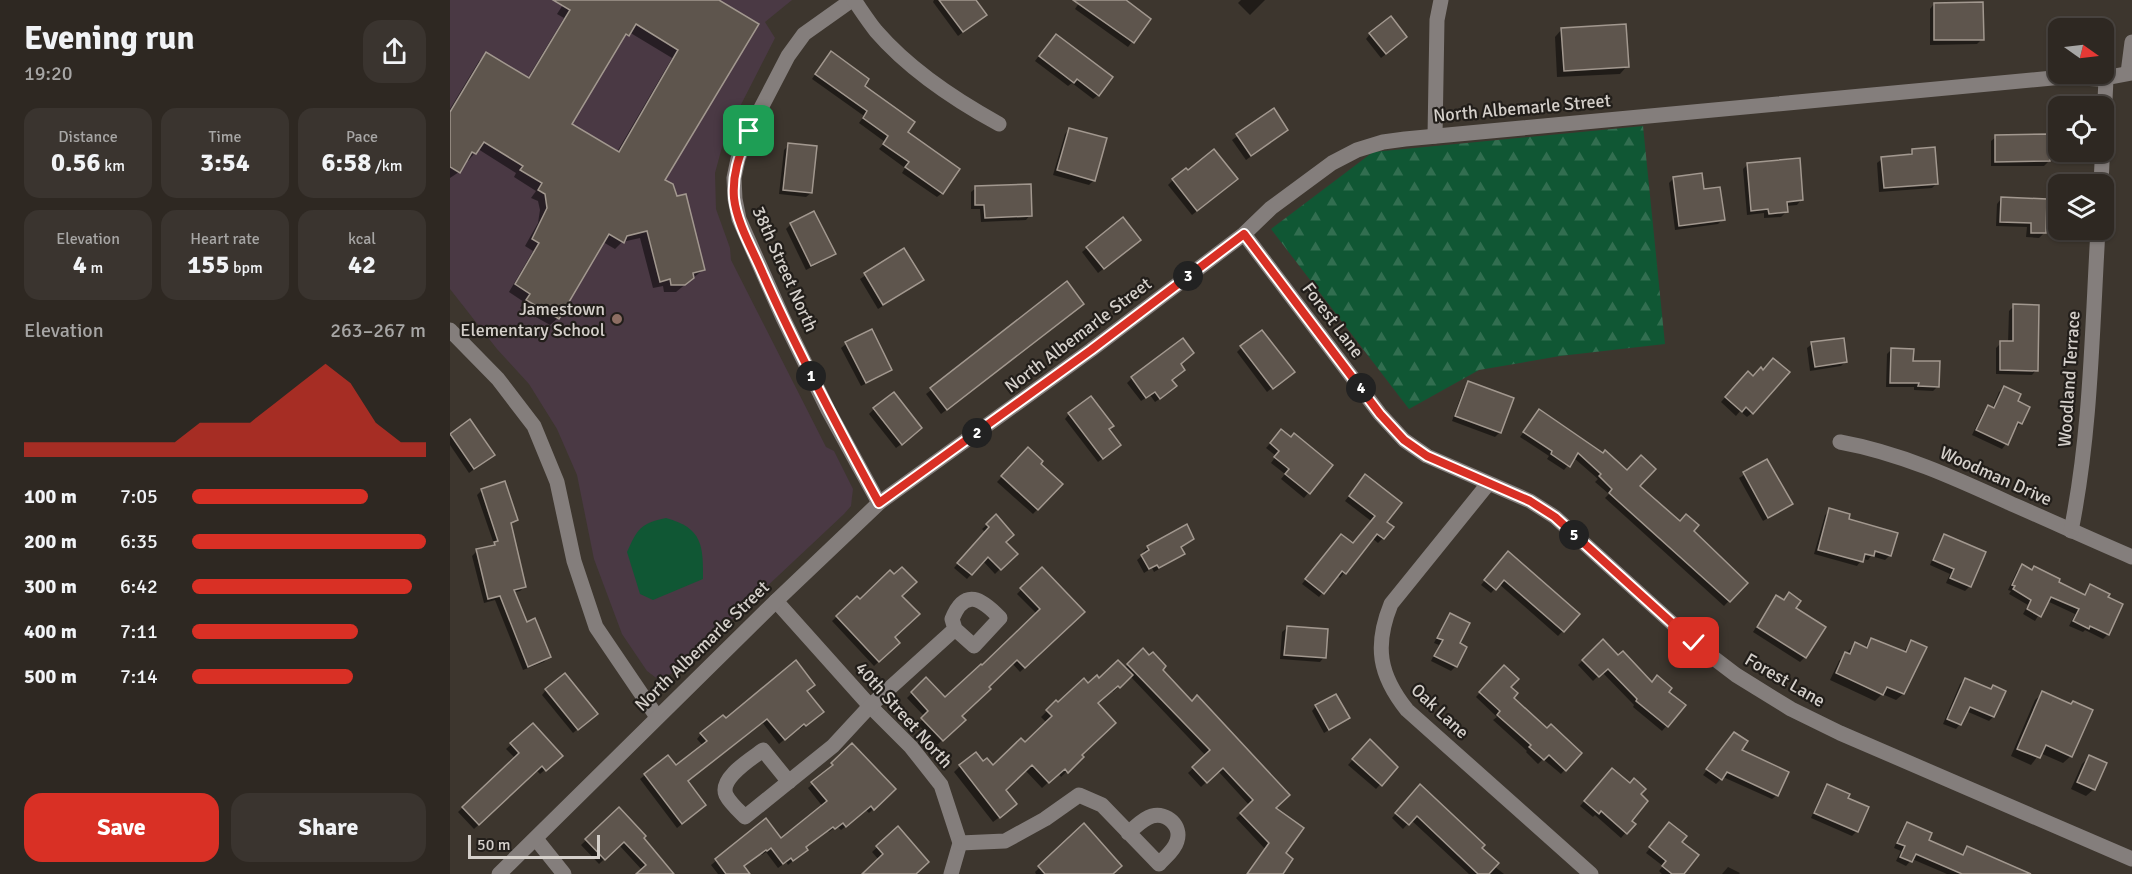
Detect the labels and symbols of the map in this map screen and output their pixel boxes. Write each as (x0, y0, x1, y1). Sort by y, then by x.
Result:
north arrow (2048, 18, 2114, 84)
street label: North Albemarle Street (1432, 89, 1612, 127)
pin (723, 105, 774, 156)
street label: 38th Street North (747, 203, 823, 335)
pin: 3 (1173, 261, 1203, 291)
street label: North Albemarle Street (1000, 273, 1156, 397)
street label: Forest Lane (1297, 278, 1369, 362)
place label: Jamestown Elementary School (460, 298, 605, 341)
street label: Woodland Terrace (2053, 310, 2085, 448)
marker: Jamestown Elementary School (610, 312, 624, 326)
pin: 1 (796, 361, 826, 391)
pin: 4 (1346, 373, 1376, 403)
pin: 2 (962, 418, 992, 448)
street label: Woodman Drive (1937, 441, 2055, 511)
pin: 5 (1559, 520, 1589, 550)
street label: North Albemarle Street (630, 576, 774, 716)
pin (1668, 617, 1719, 668)
street label: Forest Lane (1741, 648, 1829, 712)
street label: 40th Street North (851, 657, 957, 773)
street label: Oak Lane (1407, 679, 1473, 743)
scale bar (468, 832, 600, 860)

